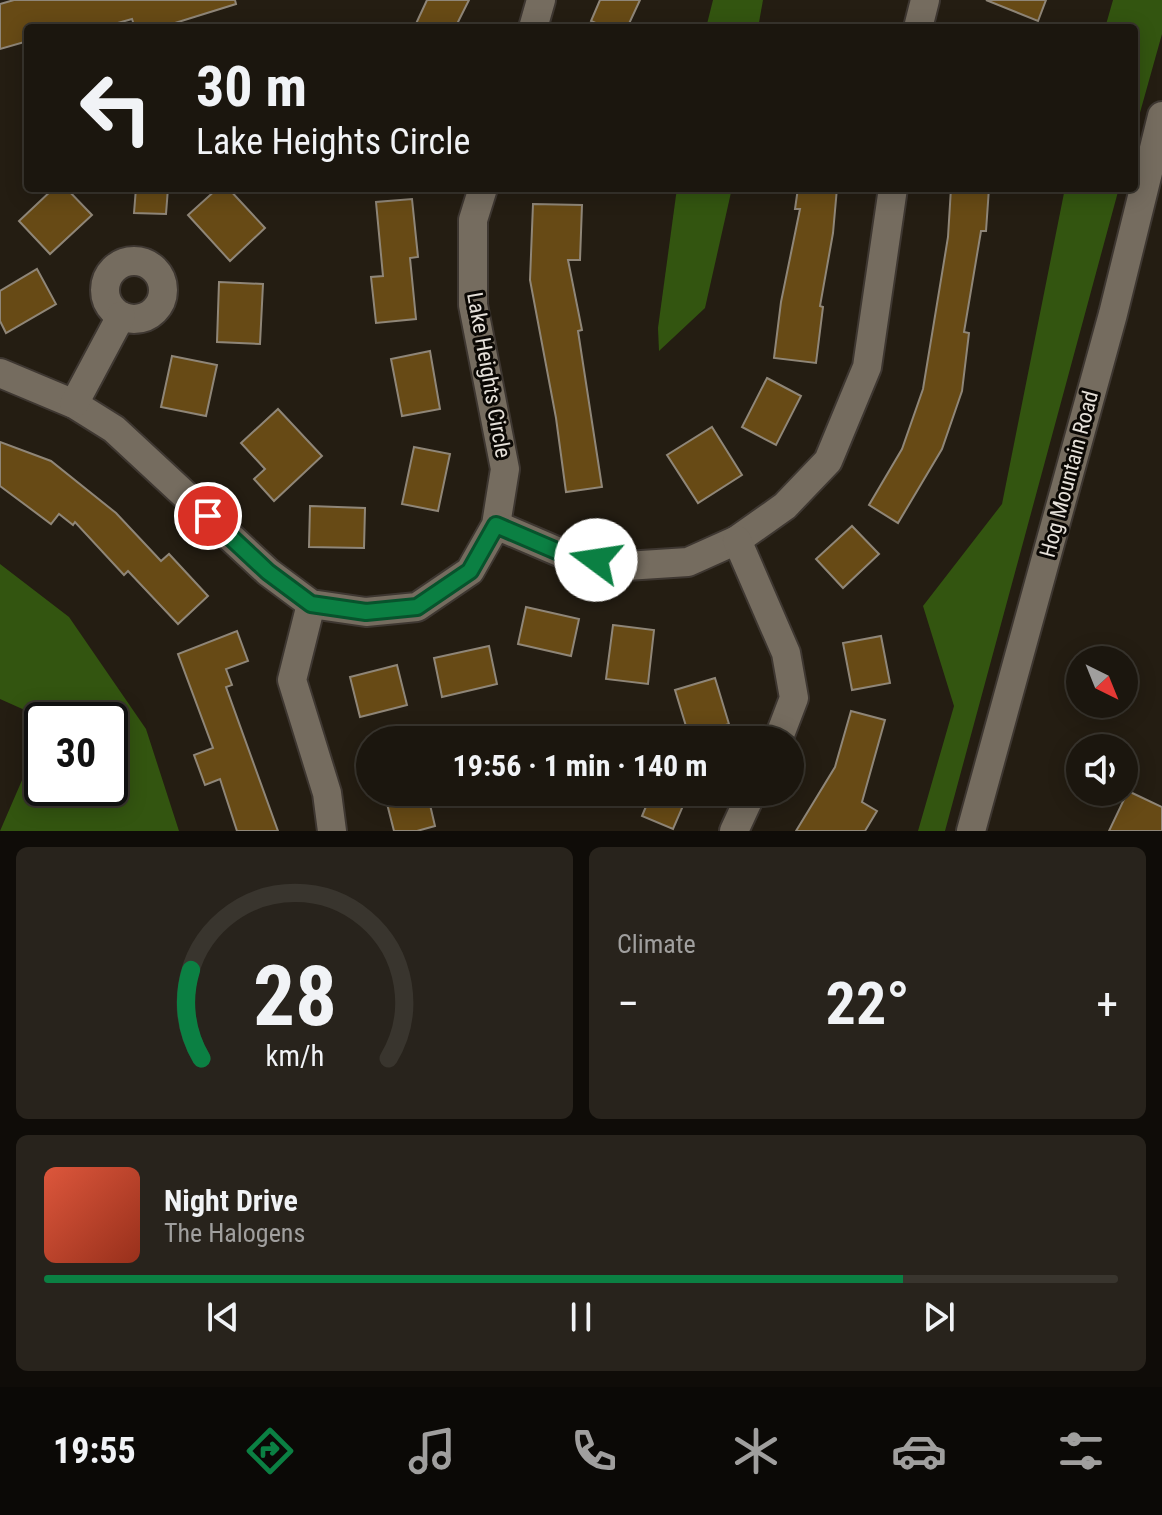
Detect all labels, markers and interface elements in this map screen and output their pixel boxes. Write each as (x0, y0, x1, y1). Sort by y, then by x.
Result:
text: 30 m (196, 54, 307, 120)
icon: left (64, 56, 168, 160)
text: Lake Heights Circle (196, 121, 470, 163)
street label: Lake Heights Circle (462, 290, 516, 460)
street label: Hog Mountain Road (1035, 388, 1103, 560)
pin (174, 482, 242, 550)
icon: arrive (186, 494, 230, 538)
position arrow (554, 518, 638, 602)
north arrow (1066, 646, 1138, 718)
map controls (1066, 646, 1138, 806)
speed limit sign: 30 (24, 702, 128, 806)
button: sound (1066, 734, 1138, 806)
text: 19:56 · 1 min · 140 m (453, 748, 707, 783)
text: Climate (617, 929, 696, 959)
text: 28 (252, 948, 337, 1045)
text: 22° (826, 968, 910, 1039)
text: − (617, 978, 639, 1030)
text: + (1096, 978, 1118, 1030)
text: km/h (265, 1039, 324, 1073)
text: Night Drive (164, 1183, 298, 1218)
text: The Halogens (164, 1218, 305, 1248)
icon: previous (201, 1295, 245, 1339)
icon: pause (559, 1295, 603, 1339)
icon: next (917, 1295, 961, 1339)
icon: directions (242, 1423, 298, 1479)
icon: music (404, 1423, 460, 1479)
icon: phone (566, 1423, 622, 1479)
icon: climate (728, 1423, 784, 1479)
icon: car (891, 1423, 947, 1479)
icon: filters (1053, 1423, 1109, 1479)
text: 19:55 (53, 1430, 136, 1472)

